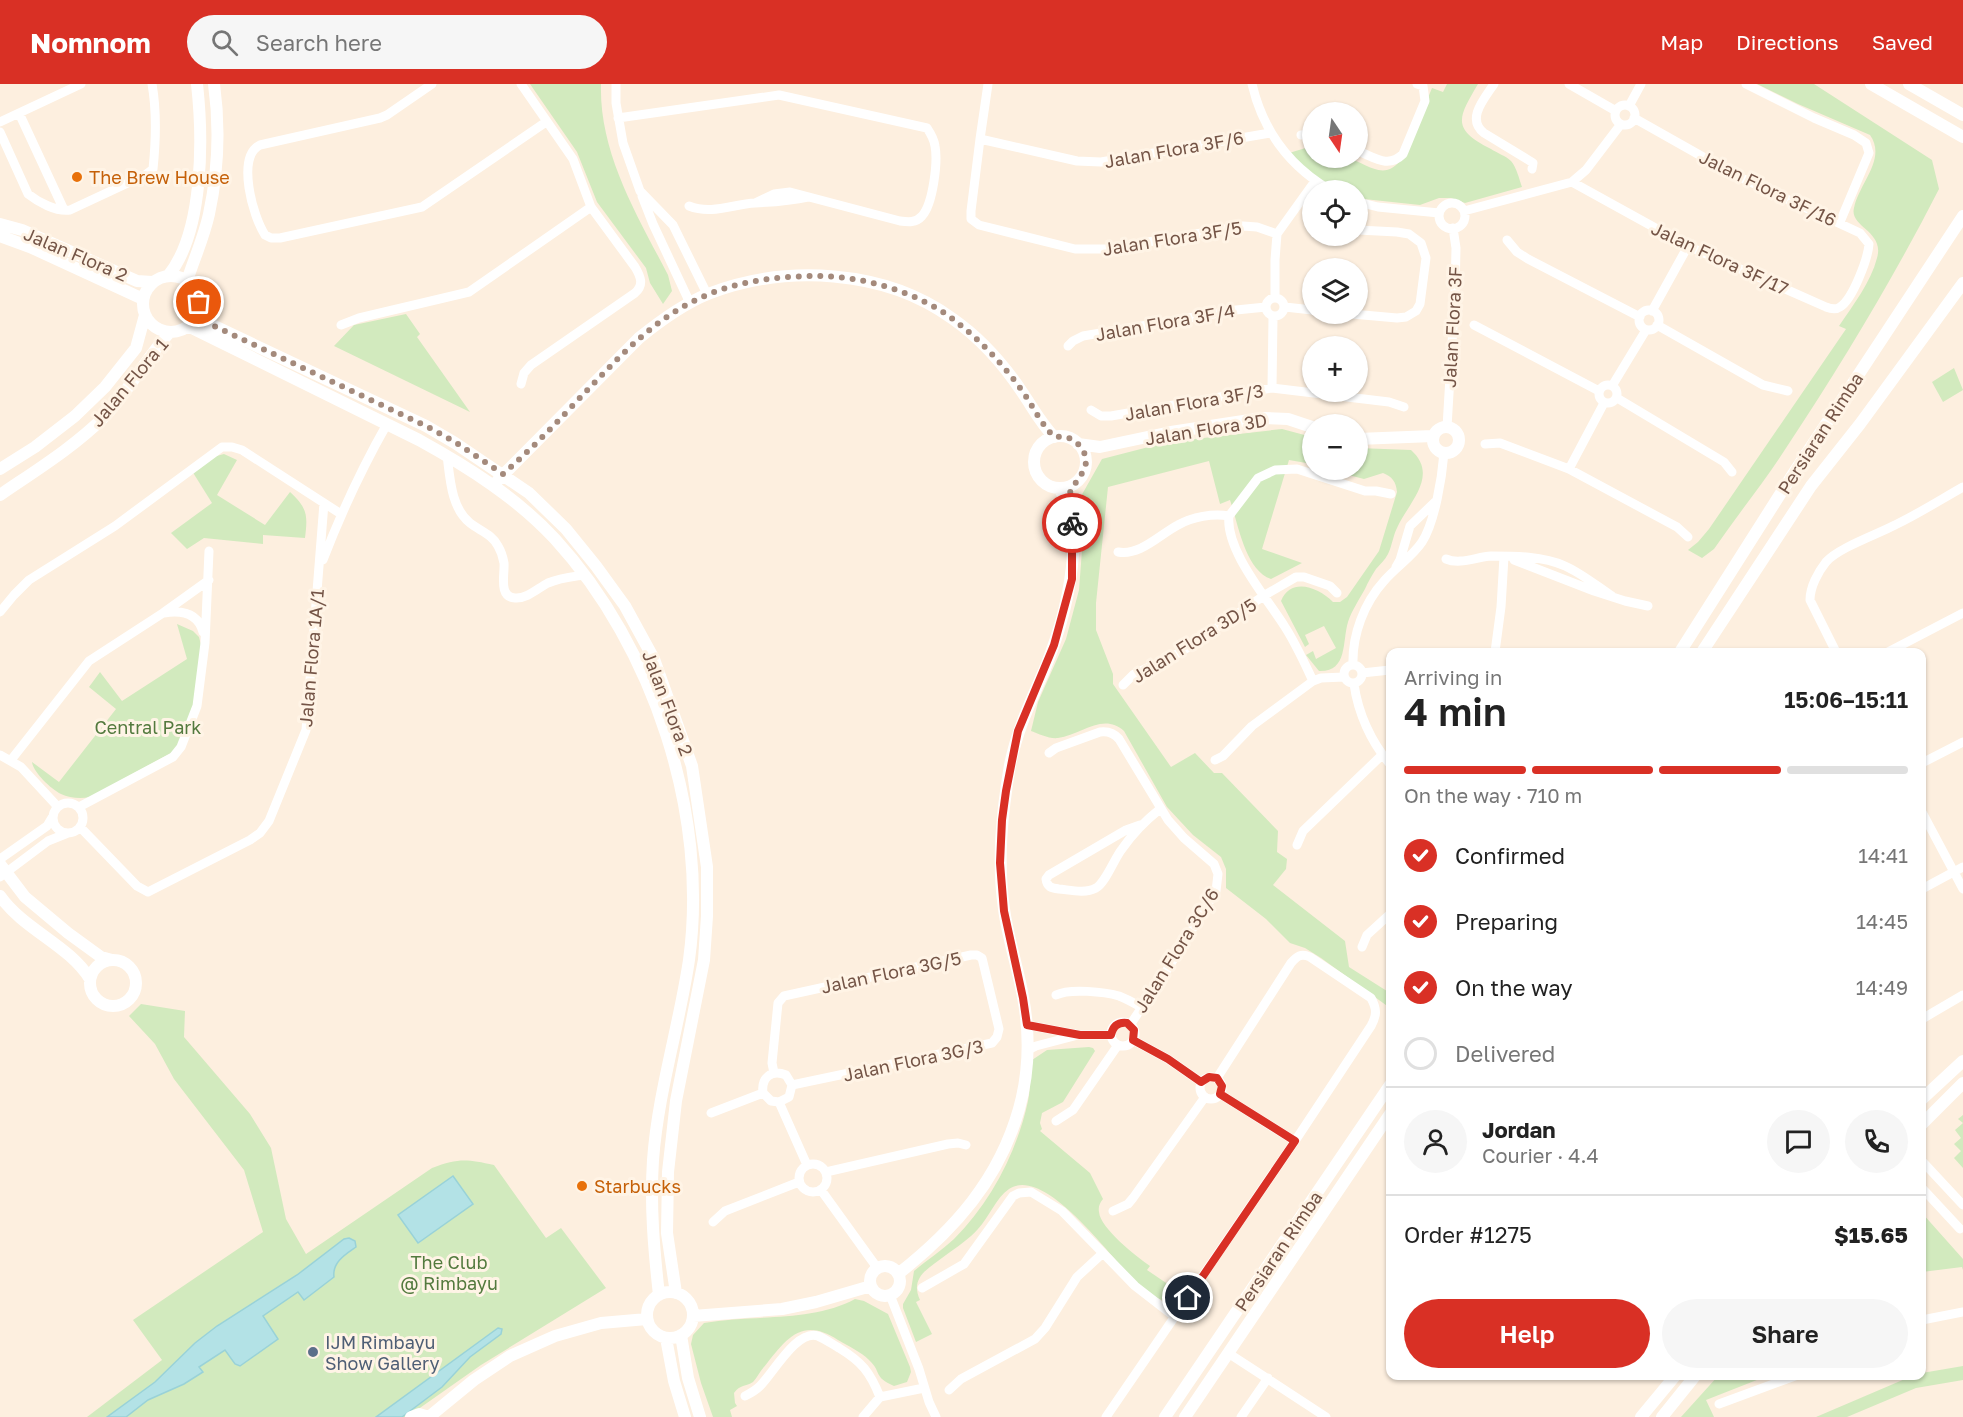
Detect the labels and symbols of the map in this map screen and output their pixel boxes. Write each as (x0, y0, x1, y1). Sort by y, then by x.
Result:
north arrow (1302, 102, 1368, 168)
street label: Jalan Flora 3F/6 (1103, 126, 1245, 172)
street label: Jalan Flora 3F/16 (1696, 145, 1840, 231)
place label: The Brew House (89, 166, 230, 188)
marker: The Brew House (70, 170, 84, 184)
street label: Jalan Flora 3F/5 (1101, 216, 1243, 260)
street label: Jalan Flora 3F/17 (1648, 217, 1792, 299)
street label: Jalan Flora 2 (21, 222, 131, 286)
street label: Jalan Flora 3F (1438, 266, 1466, 388)
pin (173, 276, 224, 327)
street label: Jalan Flora 3F/4 (1094, 299, 1236, 345)
street label: Jalan Flora 1 (86, 333, 173, 431)
street label: Persiaran Rimba (1773, 368, 1867, 498)
street label: Jalan Flora 3F/3 (1123, 379, 1265, 425)
street label: Jalan Flora 3D (1143, 408, 1269, 450)
courier (1042, 493, 1102, 553)
street label: Jalan Flora 1A/1 (294, 588, 328, 728)
street label: Jalan Flora 3D/5 (1128, 593, 1260, 687)
street label: Jalan Flora 2 (638, 647, 698, 759)
park label: Central Park (94, 716, 202, 738)
street label: Jalan Flora 3C/6 (1129, 884, 1223, 1016)
street label: Jalan Flora 3G/5 (819, 946, 963, 998)
street label: Jalan Flora 3G/3 (841, 1034, 985, 1086)
place label: Starbucks (594, 1175, 681, 1197)
marker: Starbucks (575, 1179, 589, 1193)
street label: Persiaran Rimba (1230, 1187, 1326, 1315)
park label: The Club @ Rimbayu (400, 1251, 498, 1294)
pin (1162, 1272, 1213, 1323)
place label: IJM Rimbayu Show Gallery (325, 1331, 440, 1374)
marker: IJM Rimbayu Show Gallery (306, 1345, 320, 1359)

